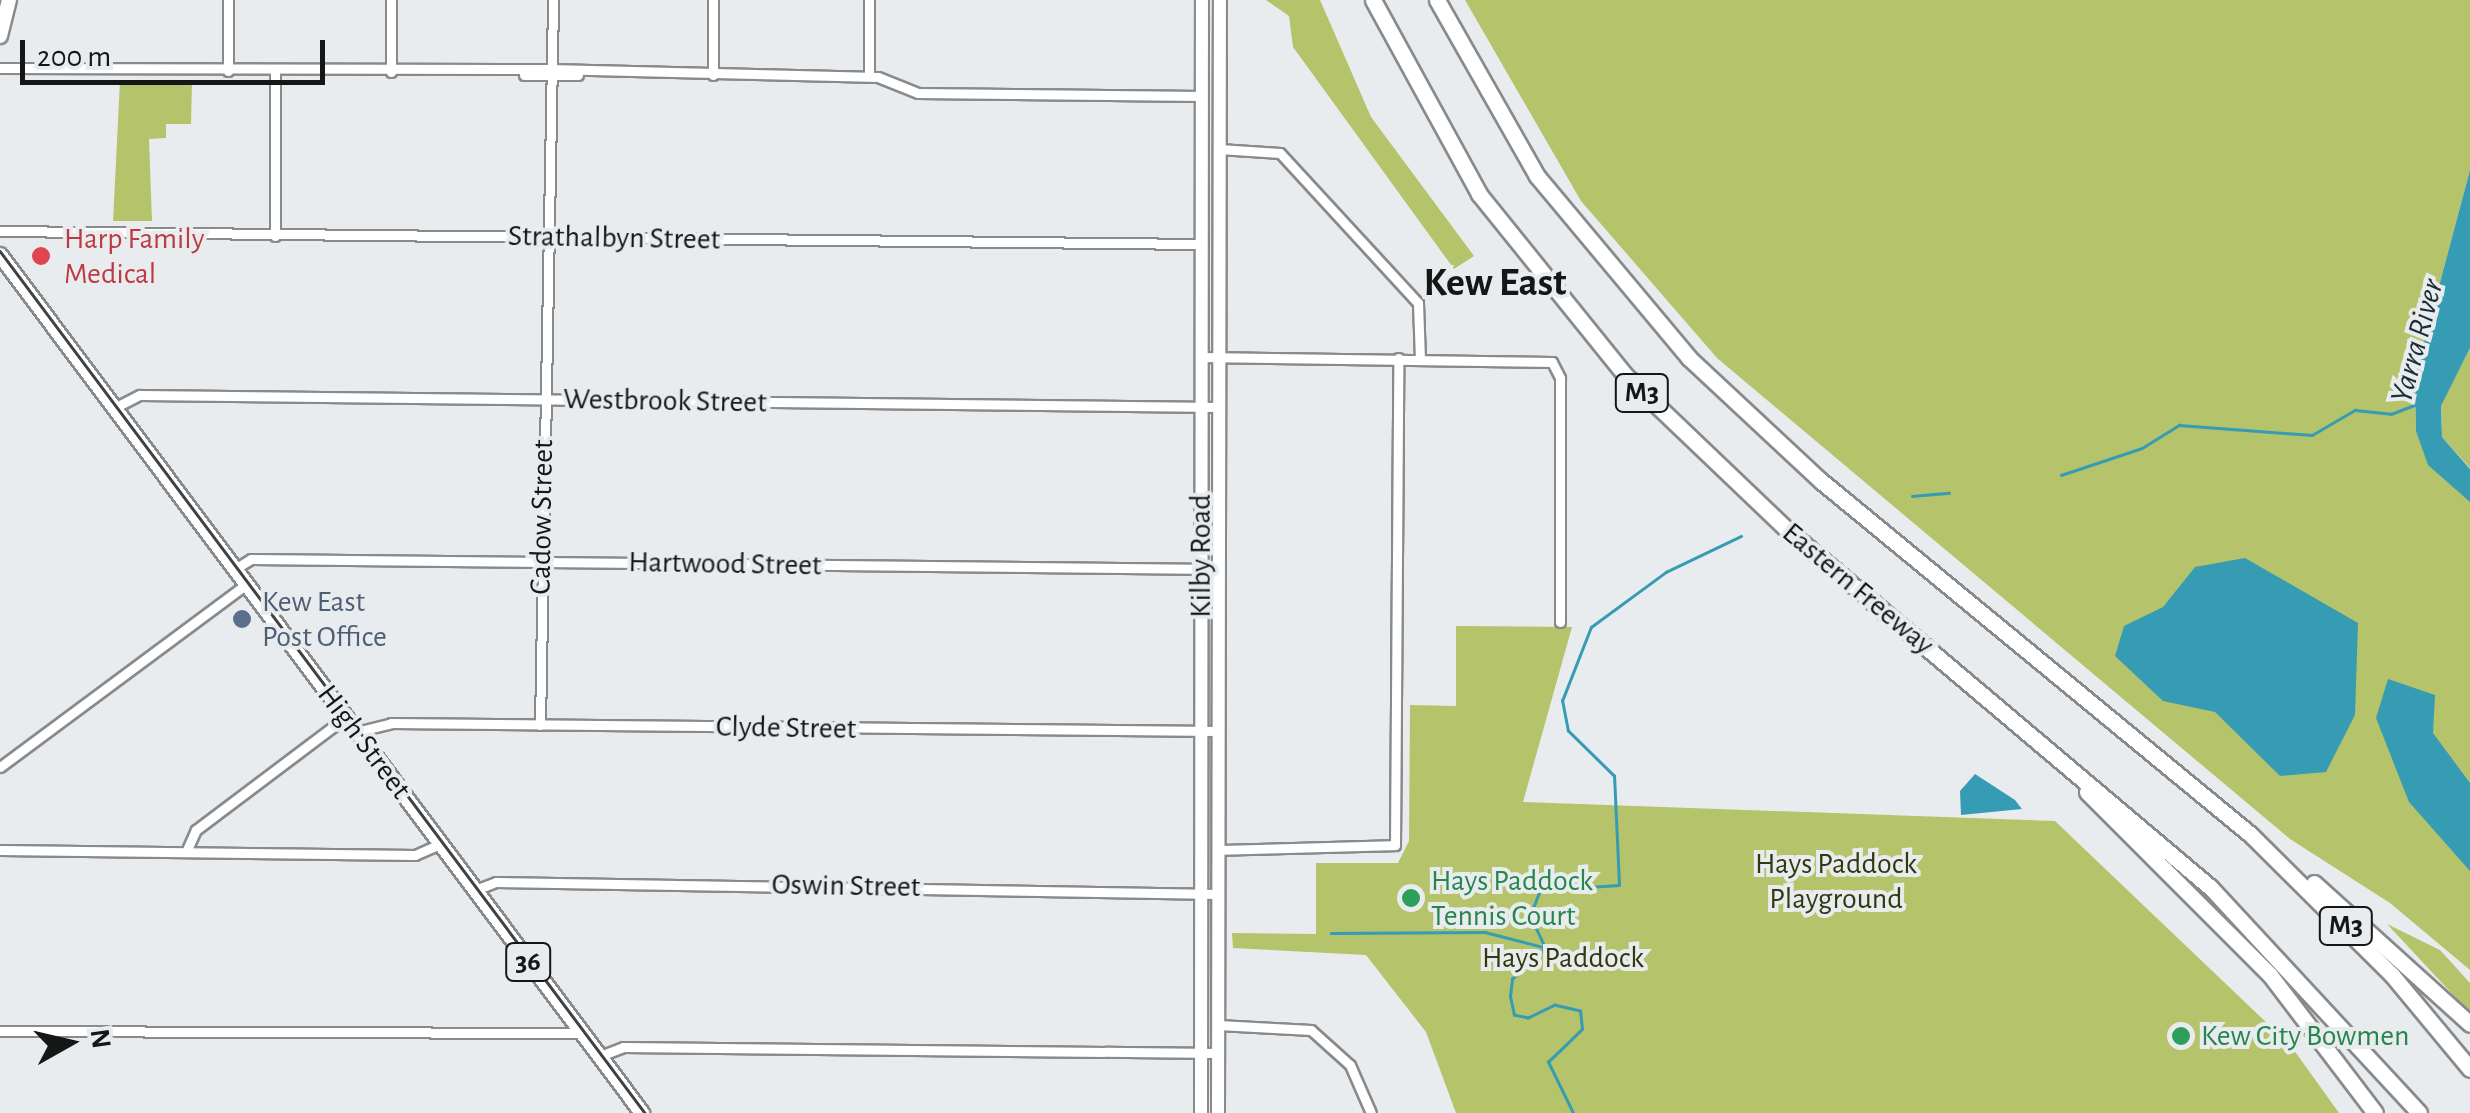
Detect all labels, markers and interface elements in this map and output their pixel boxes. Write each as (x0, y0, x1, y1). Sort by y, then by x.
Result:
scale bar (25, 20, 330, 82)
text: 200 m (37, 42, 111, 72)
street label: Strathalbyn Street (508, 218, 720, 258)
place label: Harp Family Medical (64, 221, 205, 292)
marker: Harp Family Medical (28, 243, 54, 269)
district label: Kew East (1423, 259, 1567, 307)
water label: Yarra River (2382, 275, 2452, 407)
road number: M3 (1614, 370, 1670, 416)
street label: Westbrook Street (563, 381, 767, 421)
street label: Cadow Street (523, 439, 561, 595)
street label: Kilby Road (1183, 494, 1219, 618)
street label: Eastern Freeway (1775, 515, 1941, 663)
street label: Hartwood Street (628, 544, 822, 584)
place label: Kew East Post Office (262, 584, 387, 654)
marker: Kew East Post Office (231, 608, 253, 630)
street label: High Street (309, 678, 419, 806)
street label: Clyde Street (716, 709, 856, 747)
park label: Hays Paddock Playground (1755, 846, 1917, 916)
place label: Hays Paddock Tennis Court (1431, 863, 1593, 934)
street label: Oswin Street (771, 867, 921, 905)
marker: Hays Paddock Tennis Court (1400, 887, 1422, 909)
road number: M3 (2318, 903, 2374, 949)
road number: 36 (503, 939, 553, 985)
park label: Hays Paddock (1482, 940, 1644, 976)
north arrow (20, 993, 120, 1093)
place label: Kew City Bowmen (2201, 1018, 2410, 1054)
marker: Kew City Bowmen (2170, 1025, 2192, 1047)
text: N (84, 1027, 115, 1050)

